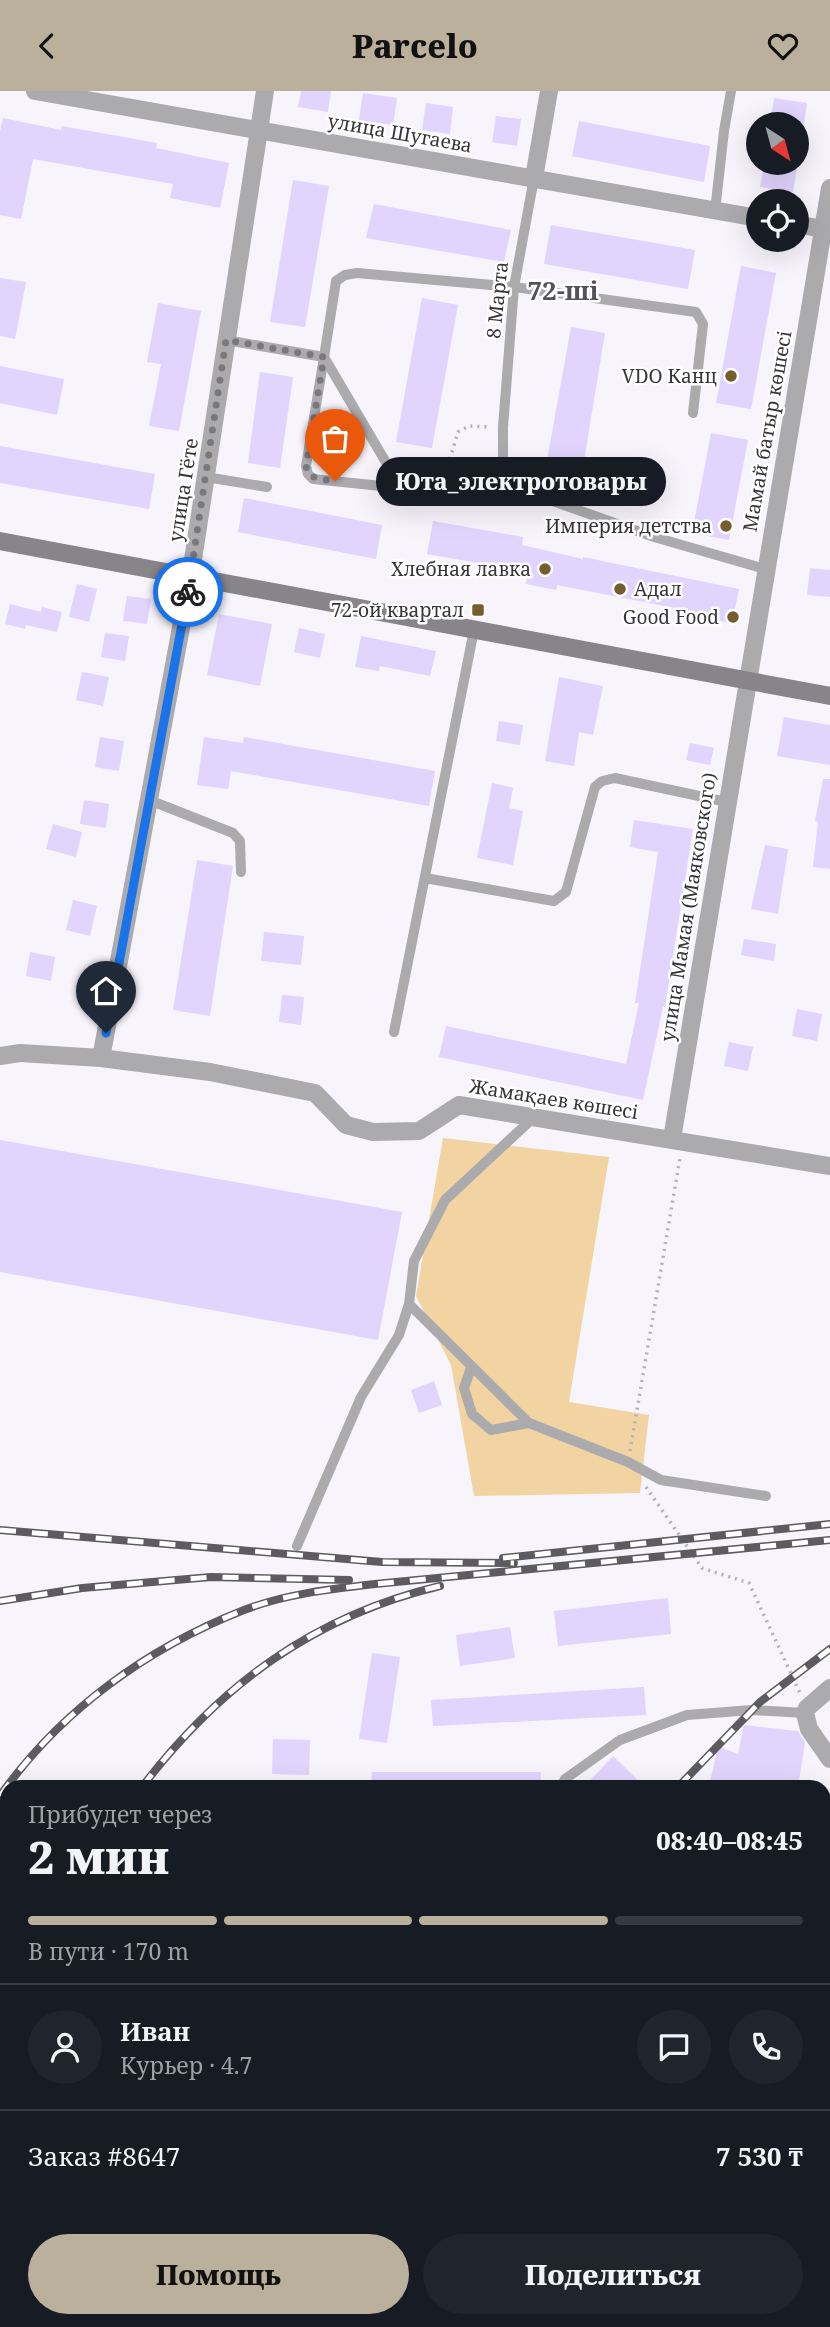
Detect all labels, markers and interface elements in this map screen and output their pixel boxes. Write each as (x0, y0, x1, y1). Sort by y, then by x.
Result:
text: Parcelo (352, 24, 478, 67)
icon: back (28, 27, 66, 65)
icon: heart (764, 27, 802, 65)
street label: улица Шугаева (326, 108, 474, 158)
north arrow (746, 112, 808, 175)
map controls (746, 112, 809, 252)
button: locate (746, 189, 809, 252)
street label: 8 Марта (480, 260, 514, 340)
district label: 72-ші (527, 272, 599, 308)
street label: Мамай батыр көшесі (736, 328, 798, 534)
place label: VDO Канц (622, 363, 717, 389)
marker: VDO Канц (723, 368, 739, 384)
pin (305, 409, 365, 481)
icon: bag (316, 420, 354, 458)
street label: улица Гёте (162, 436, 204, 544)
callout: Юта_электротовары (377, 457, 668, 505)
text: Юта_электротовары (395, 465, 647, 497)
place label: Империя детства (545, 513, 712, 539)
marker: Империя детства (718, 518, 734, 534)
place label: Хлебная лавка (391, 556, 531, 582)
courier (153, 557, 223, 627)
marker: Хлебная лавка (537, 561, 553, 577)
icon: bike (169, 573, 207, 611)
place label: Адал (634, 576, 682, 602)
marker: Адал (612, 581, 628, 597)
place label: 72-ой квартал (331, 597, 464, 623)
marker: 72-ой квартал (470, 602, 486, 618)
place label: Good Food (623, 604, 719, 630)
marker: Good Food (725, 609, 741, 625)
street label: улица Мамая (Маяковского) (654, 771, 722, 1043)
pin (76, 961, 136, 1033)
icon: home (87, 972, 125, 1010)
street label: Жамақаев көшесі (467, 1073, 640, 1125)
text: Прибудет через (28, 1798, 212, 1830)
text: 08:40–08:45 (656, 1822, 803, 1858)
text: 2 мин (28, 1825, 169, 1887)
text: В пути · 170 m (28, 1935, 189, 1967)
button: person (28, 2010, 102, 2084)
button: chat (637, 2010, 711, 2084)
button: phone (729, 2010, 803, 2084)
text: Иван (120, 2013, 190, 2049)
text: Курьер · 4.7 (120, 2049, 252, 2081)
text: Заказ #8647 (28, 2138, 180, 2174)
text: 7 530 ₸ (716, 2138, 803, 2174)
button: Помощь (28, 2234, 409, 2314)
button: Поделиться (423, 2234, 803, 2314)

